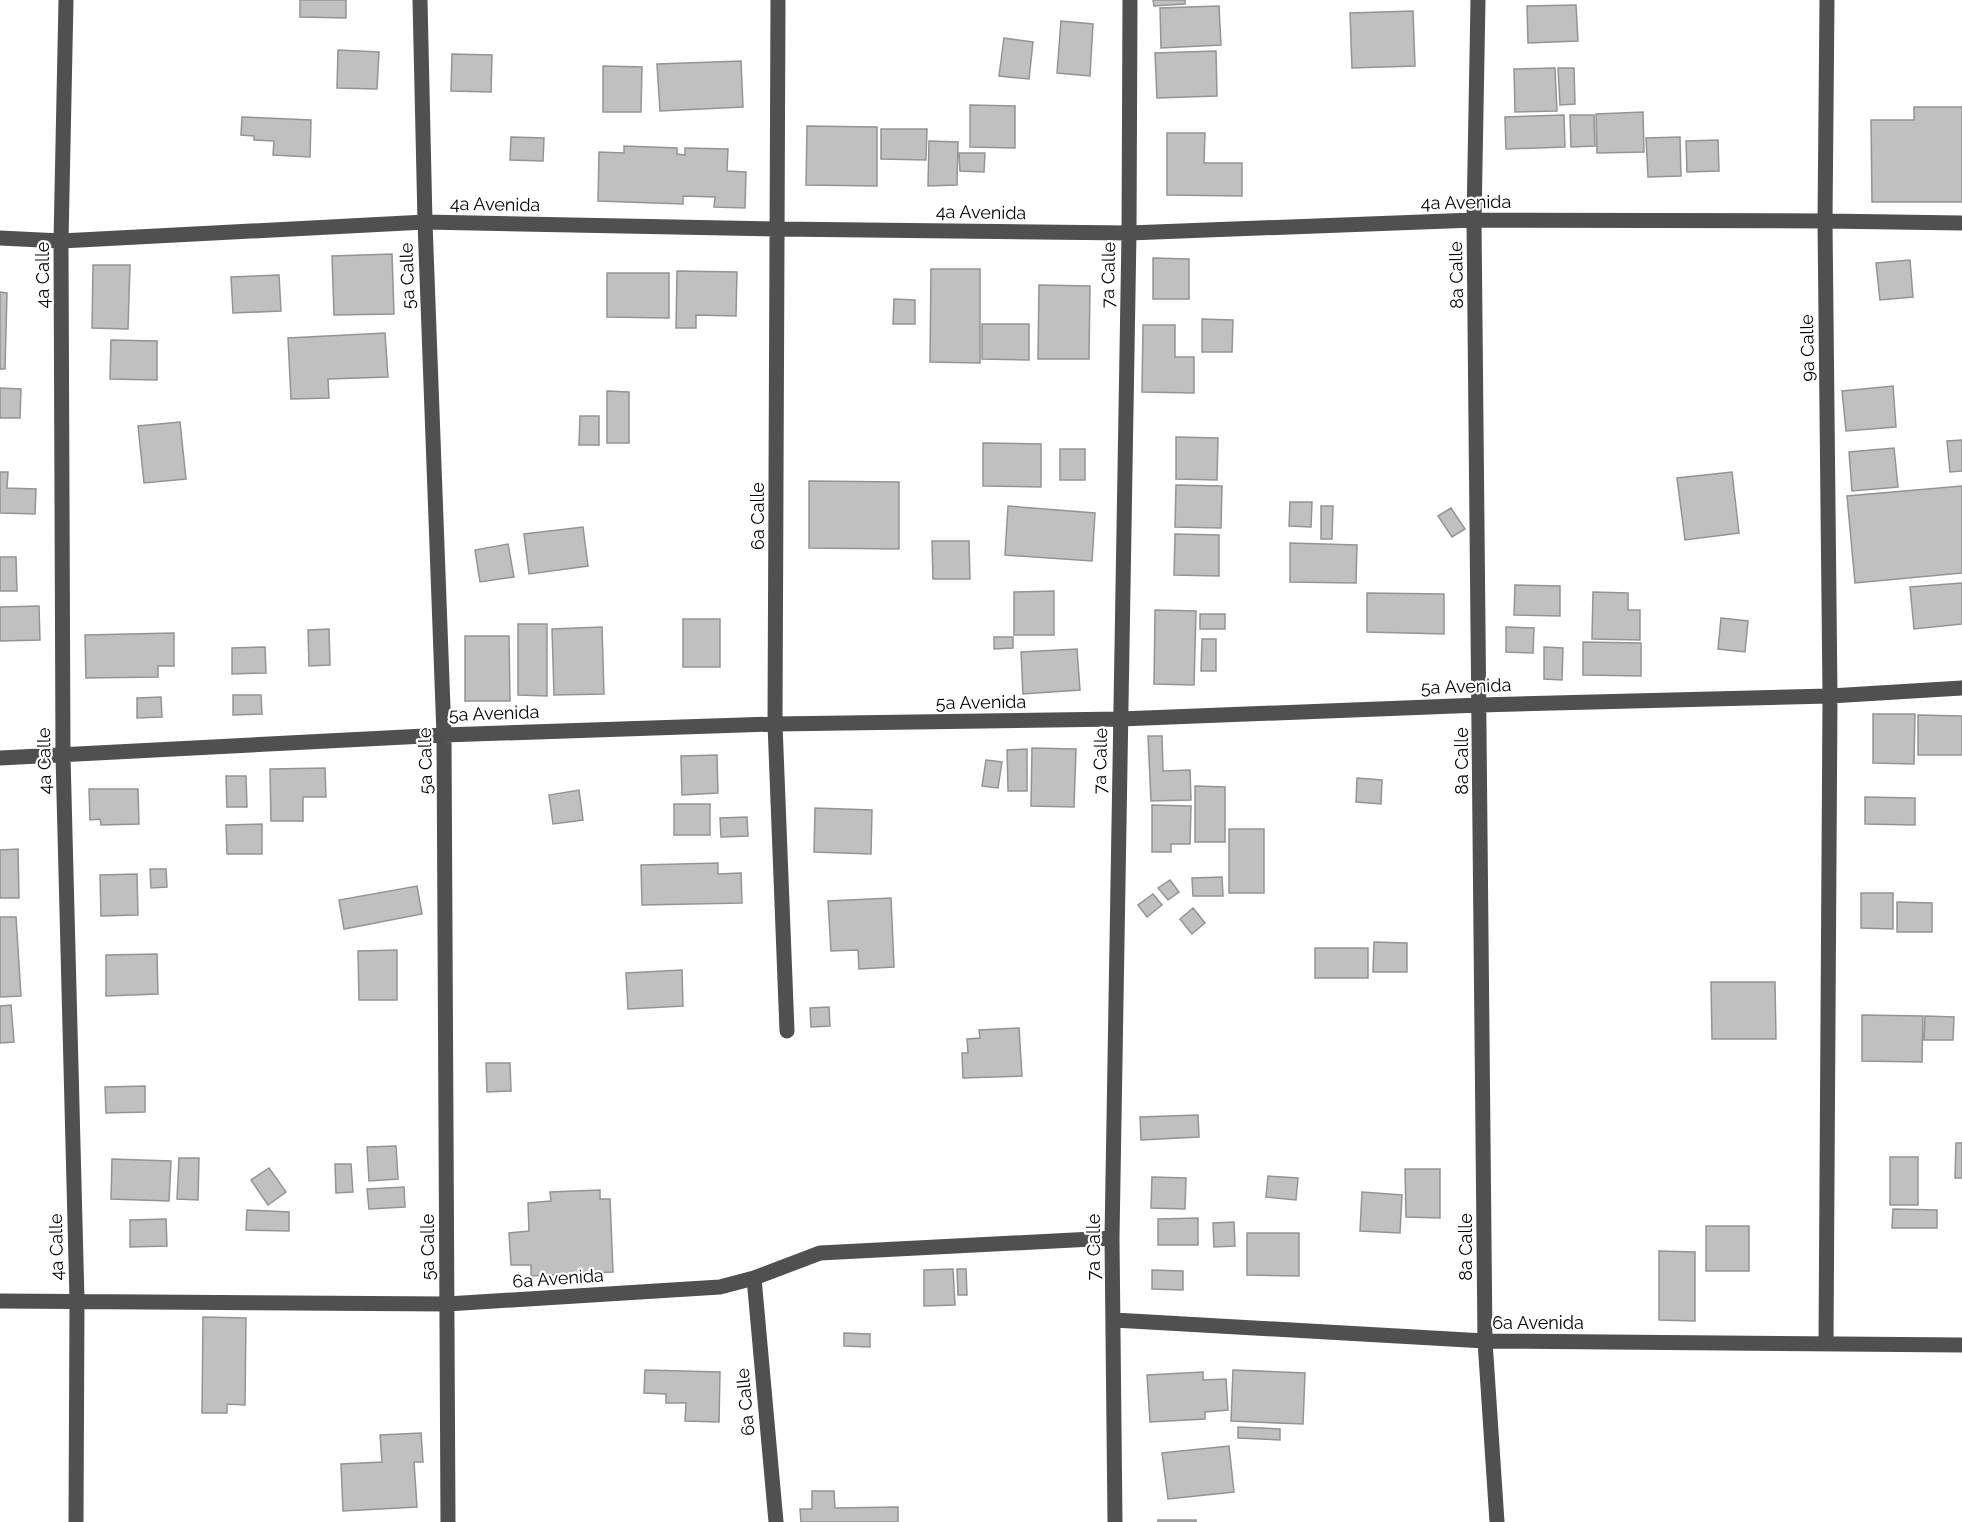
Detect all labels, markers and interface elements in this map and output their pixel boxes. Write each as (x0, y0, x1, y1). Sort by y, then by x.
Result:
street label: 4a Avenida (1421, 191, 1511, 213)
street label: 4a Avenida (450, 193, 540, 215)
street label: 4a Avenida (936, 201, 1026, 223)
street label: 4a Calle (32, 241, 53, 308)
street label: 7a Calle (1097, 241, 1119, 308)
street label: 8a Calle (1445, 241, 1467, 309)
street label: 5a Calle (395, 242, 419, 310)
street label: 9a Calle (1796, 314, 1818, 382)
street label: 6a Calle (747, 482, 768, 550)
street label: 5a Avenida (1420, 674, 1512, 698)
street label: 5a Avenida (936, 691, 1026, 713)
street label: 5a Avenida (448, 701, 540, 725)
street label: 4a Calle (33, 727, 55, 795)
street label: 5a Calle (414, 727, 436, 795)
street label: 7a Calle (1089, 727, 1111, 794)
street label: 8a Calle (1451, 727, 1472, 795)
street label: 4a Calle (45, 1213, 67, 1281)
street label: 5a Calle (417, 1213, 438, 1280)
street label: 7a Calle (1083, 1213, 1104, 1280)
street label: 8a Calle (1455, 1213, 1476, 1281)
street label: 6a Avenida (512, 1264, 604, 1292)
street label: 6a Avenida (1492, 1312, 1584, 1333)
street label: 6a Calle (732, 1367, 758, 1437)

